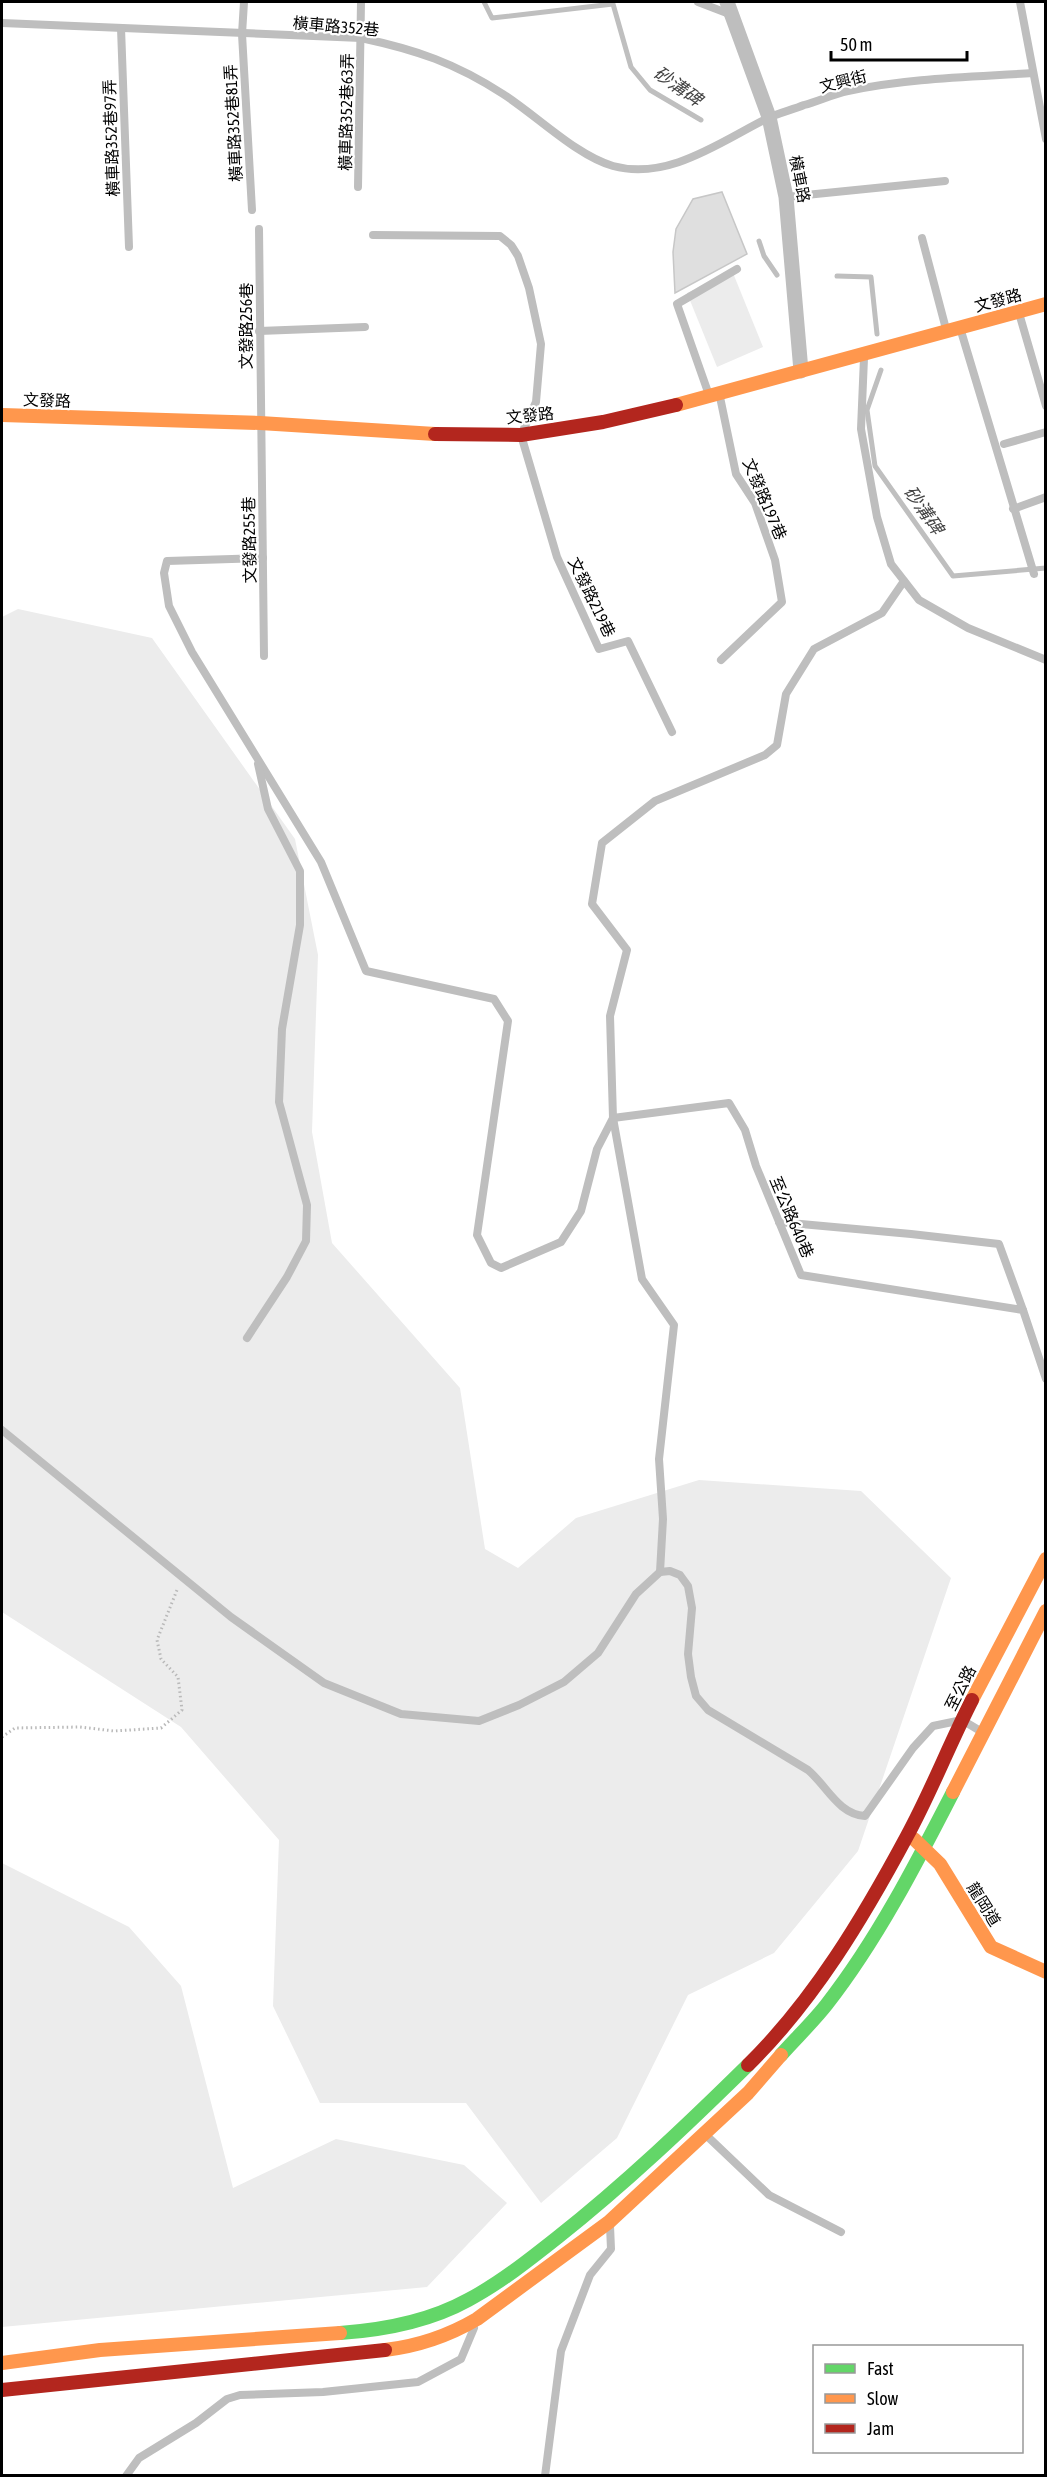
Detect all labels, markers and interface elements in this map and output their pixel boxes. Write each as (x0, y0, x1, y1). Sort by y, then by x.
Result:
street label: 橫車路352巷 (292, 13, 380, 39)
scale bar (831, 24, 968, 62)
text: 50 m (840, 34, 872, 55)
street label: 橫車路352巷63弄 (336, 53, 356, 171)
water label: 砂溝碑 (650, 62, 708, 111)
street label: 橫車路352巷81弄 (221, 64, 245, 182)
street label: 文興街 (818, 66, 868, 96)
street label: 橫車路352巷97弄 (100, 79, 122, 197)
street label: 橫車路 (787, 154, 813, 204)
street label: 文發路256巷 (237, 283, 255, 369)
street label: 文發路 (972, 285, 1024, 315)
street label: 文發路 (23, 390, 71, 410)
street label: 文發路 (505, 404, 555, 426)
street label: 文發路197巷 (740, 456, 790, 542)
water label: 砂溝碑 (900, 482, 949, 540)
street label: 文發路255巷 (239, 497, 259, 583)
street label: 文發路219巷 (565, 554, 619, 640)
street label: 至公路640巷 (767, 1174, 817, 1260)
street label: 至公路 (941, 1663, 979, 1713)
street label: 龍岡道 (964, 1879, 1004, 1929)
legend (813, 2345, 1023, 2453)
text: Fast (867, 2358, 894, 2379)
text: Slow (867, 2388, 898, 2409)
text: Jam (867, 2418, 894, 2439)

